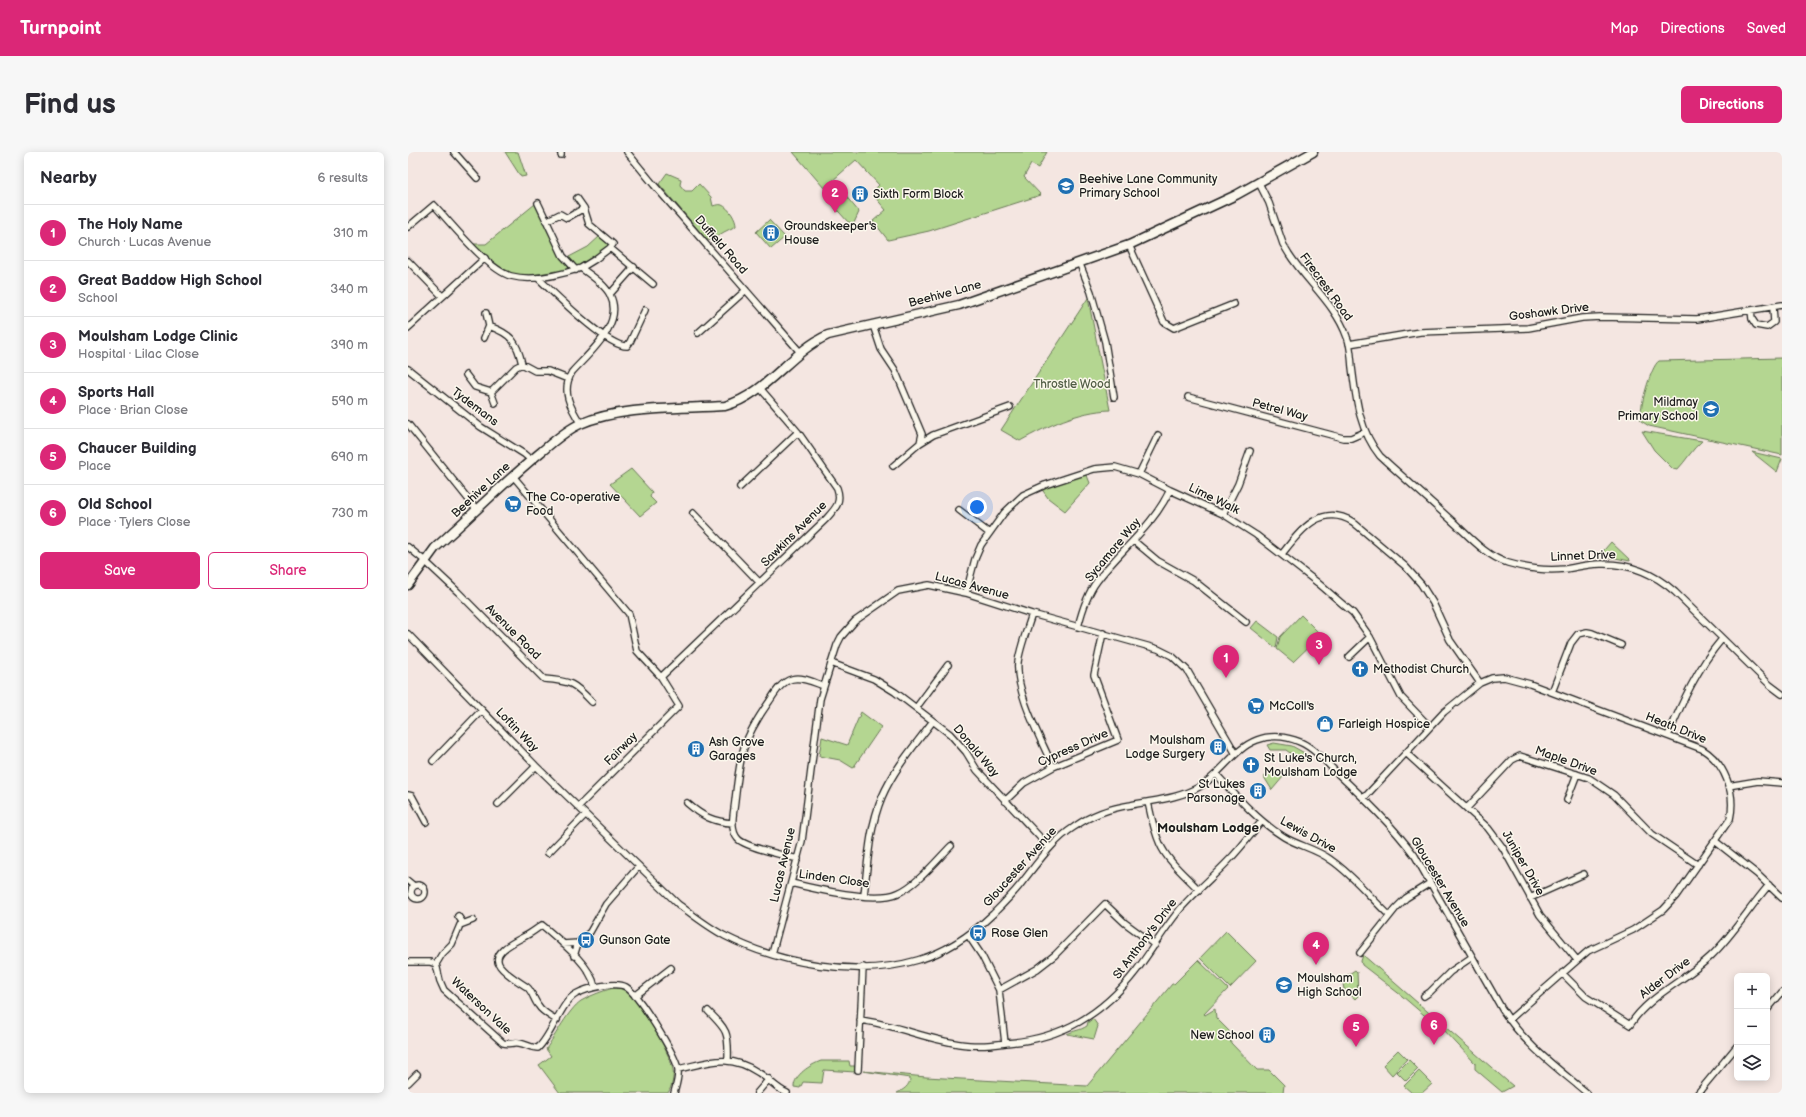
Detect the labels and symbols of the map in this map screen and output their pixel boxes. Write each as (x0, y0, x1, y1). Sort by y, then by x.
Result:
place label: Beehive Lane Community Primary School (1079, 172, 1218, 201)
school or university icon: Beehive Lane Community Primary School (1056, 176, 1076, 196)
pin: 2 (822, 180, 848, 213)
building icon: Sixth Form Block (850, 184, 870, 204)
place label: Sixth Form Block (873, 187, 963, 202)
street label: Duffield Road (691, 213, 751, 277)
place label: Groundskeeper's House (784, 219, 877, 248)
building icon: Groundskeeper's House (761, 223, 781, 243)
street label: Firecrest Road (1296, 250, 1356, 324)
street label: Beehive Lane (907, 277, 983, 311)
street label: Goshawk Drive (1508, 300, 1590, 324)
park label: Throstle Wood (1033, 377, 1111, 392)
street label: Tydemans (449, 385, 501, 429)
street label: Petrel Way (1251, 395, 1310, 425)
place label: Mildmay Primary School (1617, 395, 1699, 424)
school or university icon: Mildmay Primary School (1701, 399, 1721, 419)
street label: Beehive Lane (449, 459, 513, 521)
street label: Lime Walk (1186, 480, 1242, 518)
place label: The Co-operative Food (526, 490, 620, 519)
supermarket icon: The Co-operative Food (503, 494, 523, 514)
your location (967, 497, 987, 517)
street label: Sawkins Avenue (758, 498, 830, 570)
street label: Sycamore Way (1082, 515, 1144, 585)
street label: Linnet Drive (1550, 547, 1616, 565)
street label: Lucas Avenue (933, 569, 1011, 603)
street label: Avenue Road (482, 601, 544, 663)
pin: 3 (1306, 632, 1332, 665)
pin: 1 (1213, 645, 1239, 678)
church icon: Methodist Church (1350, 659, 1370, 679)
place label: Methodist Church (1373, 662, 1469, 677)
supermarket icon: McColl's (1246, 696, 1266, 716)
place label: McColl's (1269, 699, 1314, 714)
street label: Loftin Way (492, 705, 542, 756)
street label: Heath Drive (1643, 709, 1709, 747)
shop icon: Farleigh Hospice (1315, 714, 1335, 734)
place label: Farleigh Hospice (1338, 717, 1430, 732)
street label: Donald Way (950, 722, 1003, 781)
street label: Cypress Drive (1035, 726, 1111, 770)
street label: Fairway (601, 729, 641, 769)
place label: Moulsham Lodge Surgery (1125, 733, 1206, 762)
place label: Ash Grove Garages (709, 735, 764, 764)
building icon: Moulsham Lodge Surgery (1208, 737, 1228, 757)
building icon: Ash Grove Garages (686, 739, 706, 759)
street label: Maple Drive (1533, 743, 1599, 779)
place label: St Luke's Church, Moulsham Lodge (1264, 751, 1357, 780)
church icon: St Luke's Church, Moulsham Lodge (1241, 755, 1261, 775)
place label: St Lukes Parsonage (1186, 777, 1245, 806)
building icon: St Lukes Parsonage (1248, 781, 1268, 801)
street label: Lewis Drive (1277, 813, 1339, 857)
district label: Moulsham Lodge (1157, 820, 1259, 836)
street label: Gloucester Avenue (980, 824, 1060, 910)
street label: Lucas Avenue (767, 826, 799, 904)
street label: Juniper Drive (1498, 828, 1548, 898)
street label: Gloucester Avenue (1407, 834, 1473, 930)
street label: Linden Close (798, 867, 870, 891)
street label: St Anthony's Drive (1110, 896, 1180, 982)
bus stop icon: Rose Glen (968, 923, 988, 943)
place label: Rose Glen (991, 926, 1048, 941)
bus stop icon: Gunson Gate (576, 930, 596, 950)
pin: 4 (1303, 932, 1329, 965)
place label: Gunson Gate (599, 933, 670, 948)
street label: Alder Drive (1637, 954, 1693, 1002)
place label: Moulsham High School (1297, 971, 1362, 1000)
street label: Waterson Vale (448, 974, 514, 1038)
school or university icon: Moulsham High School (1274, 975, 1294, 995)
pin: 6 (1421, 1012, 1447, 1045)
pin: 5 (1343, 1014, 1369, 1047)
building icon: New School (1257, 1025, 1277, 1045)
place label: New School (1190, 1028, 1254, 1043)

